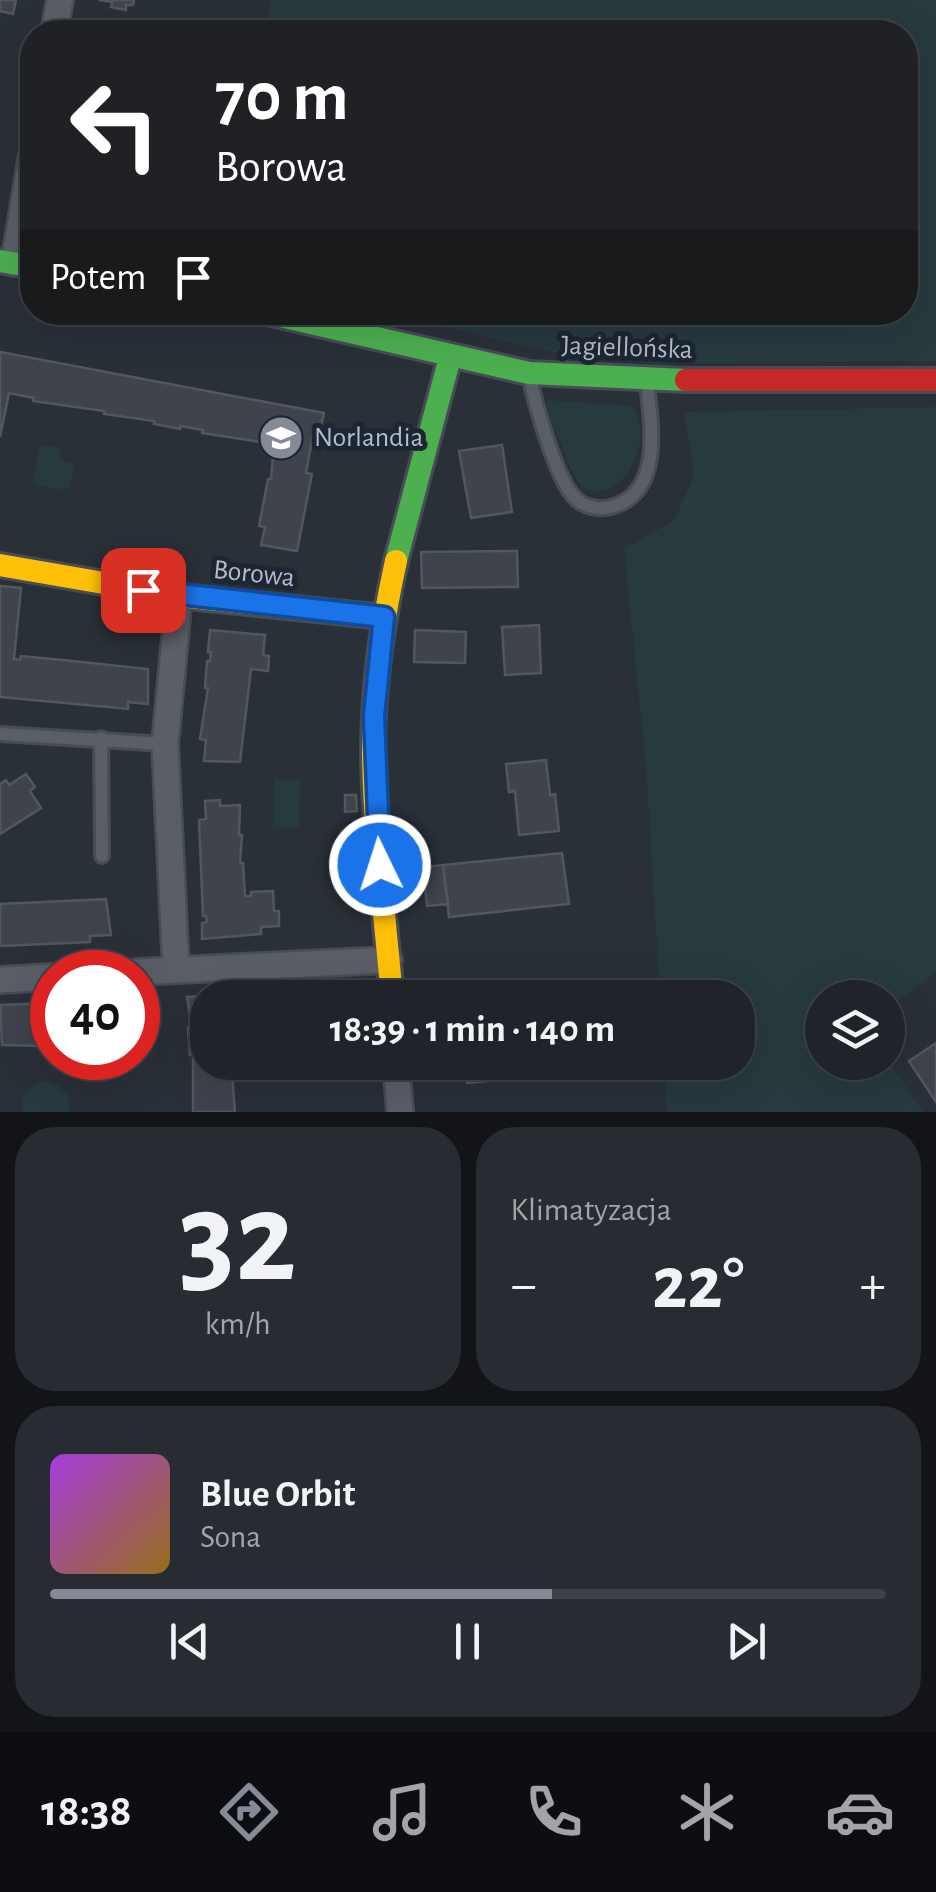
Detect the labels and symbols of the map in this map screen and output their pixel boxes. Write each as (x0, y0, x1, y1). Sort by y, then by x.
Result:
street label: Jagiellońska (561, 332, 693, 364)
school or university icon: Norlandia (258, 415, 304, 461)
place label: Norlandia (314, 424, 423, 452)
pin (101, 548, 186, 633)
street label: Borowa (212, 556, 296, 592)
position arrow (328, 813, 432, 917)
speed limit sign: 40 (30, 950, 160, 1080)

